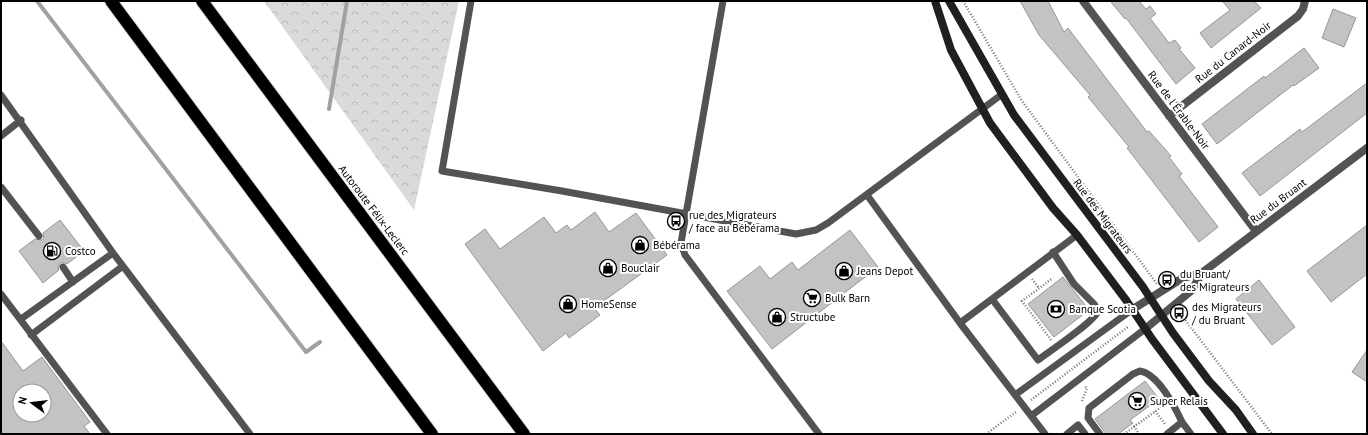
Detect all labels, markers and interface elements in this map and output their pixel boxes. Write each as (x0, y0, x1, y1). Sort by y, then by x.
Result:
street label: Rue du Canard-Noir (1192, 18, 1274, 86)
street label: Rue de l'Érable-Noir (1145, 68, 1213, 152)
street label: Autoroute Félix-Leclerc (336, 162, 412, 258)
street label: Rue du Bruant (1247, 175, 1309, 227)
street label: Rue des Migrateurs (1070, 176, 1136, 257)
place label: rue des Migrateurs / face au Bébérama (688, 208, 779, 235)
bus stop icon: rue des Migrateurs / face au Bébérama (666, 211, 686, 231)
shop icon: Bébérama (630, 235, 650, 255)
place label: Bébérama (653, 238, 700, 252)
fuel station icon: Costco (42, 241, 62, 261)
place label: Costco (65, 244, 96, 258)
shop icon: Bouclair (598, 258, 618, 278)
place label: Bouclair (621, 261, 660, 275)
shop icon: Jeans Depot (834, 261, 854, 281)
place label: Jeans Depot (856, 264, 913, 278)
place label: du Bruant/ des Migrateurs (1180, 267, 1250, 294)
bus stop icon: du Bruant/ des Migrateurs (1157, 270, 1177, 290)
supermarket icon: Bulk Barn (802, 288, 822, 308)
place label: Bulk Barn (825, 291, 870, 305)
shop icon: HomeSense (558, 294, 578, 314)
place label: HomeSense (581, 297, 637, 311)
bank icon: Banque Scotia (1046, 299, 1066, 319)
place label: des Migrateurs / du Bruant (1191, 300, 1262, 327)
place label: Banque Scotia (1069, 302, 1136, 316)
bus stop icon: des Migrateurs / du Bruant (1169, 303, 1189, 323)
shop icon: Structube (767, 307, 787, 327)
place label: Structube (790, 310, 836, 324)
north arrow (12, 383, 52, 423)
supermarket icon: Super Relais (1127, 391, 1147, 411)
place label: Super Relais (1150, 394, 1208, 408)
text: N (15, 395, 30, 406)

